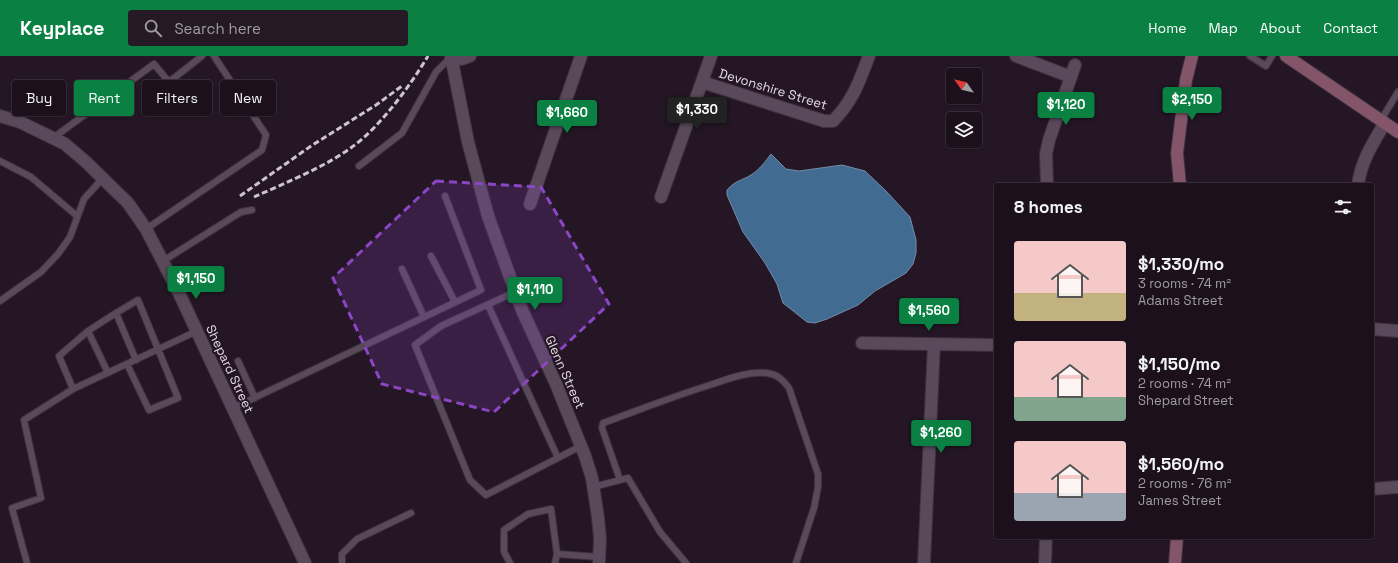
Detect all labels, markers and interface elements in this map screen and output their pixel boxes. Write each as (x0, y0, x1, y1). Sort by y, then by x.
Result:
search box (128, 10, 408, 46)
text: Keyplace (20, 16, 104, 41)
icon: search (142, 17, 164, 39)
text: Search here (174, 19, 261, 38)
text: Home (1148, 19, 1186, 37)
text: Map (1208, 19, 1238, 37)
text: About (1260, 19, 1301, 37)
text: Contact (1323, 19, 1378, 37)
street label: Devonshire Street (717, 64, 829, 114)
north arrow (946, 68, 982, 104)
map controls (946, 68, 982, 148)
chip: Buy (12, 80, 66, 116)
chip: Rent (74, 80, 134, 116)
chip: Filters (142, 80, 212, 116)
chip: New (220, 80, 276, 116)
pin: $2,150 (1159, 87, 1225, 121)
text: $2,150 (1172, 91, 1212, 108)
pin: $1,120 (1033, 92, 1099, 126)
text: $1,120 (1047, 96, 1085, 113)
pin: $1,330 (664, 97, 730, 131)
pin: $1,660 (534, 100, 600, 134)
text: $1,330 (676, 101, 718, 118)
text: $1,660 (546, 104, 588, 121)
button: layers (946, 112, 982, 148)
text: 8 homes (1014, 196, 1083, 218)
icon: filters (1332, 196, 1354, 218)
text: $1,330/mo (1138, 253, 1224, 275)
icon: home (1046, 257, 1094, 305)
pin: $1,150 (163, 266, 229, 300)
text: $1,150 (176, 270, 216, 287)
text: 3 rooms · 74 m² (1138, 275, 1231, 292)
pin: $1,110 (502, 277, 568, 311)
text: $1,110 (516, 281, 554, 298)
text: Adams Street (1138, 292, 1223, 309)
pin: $1,560 (896, 298, 962, 332)
text: $1,560 (908, 302, 950, 319)
street label: Shepard Street (202, 322, 258, 416)
street label: Glenn Street (541, 333, 589, 411)
text: $1,150/mo (1138, 353, 1221, 375)
icon: home (1046, 357, 1094, 405)
text: 2 rooms · 74 m² (1138, 375, 1231, 392)
text: Shepard Street (1138, 392, 1234, 409)
pin: $1,260 (908, 420, 974, 454)
text: $1,260 (920, 424, 962, 441)
text: $1,560/mo (1138, 453, 1224, 475)
icon: home (1046, 457, 1094, 505)
text: 2 rooms · 76 m² (1138, 475, 1232, 492)
text: James Street (1138, 492, 1222, 509)

